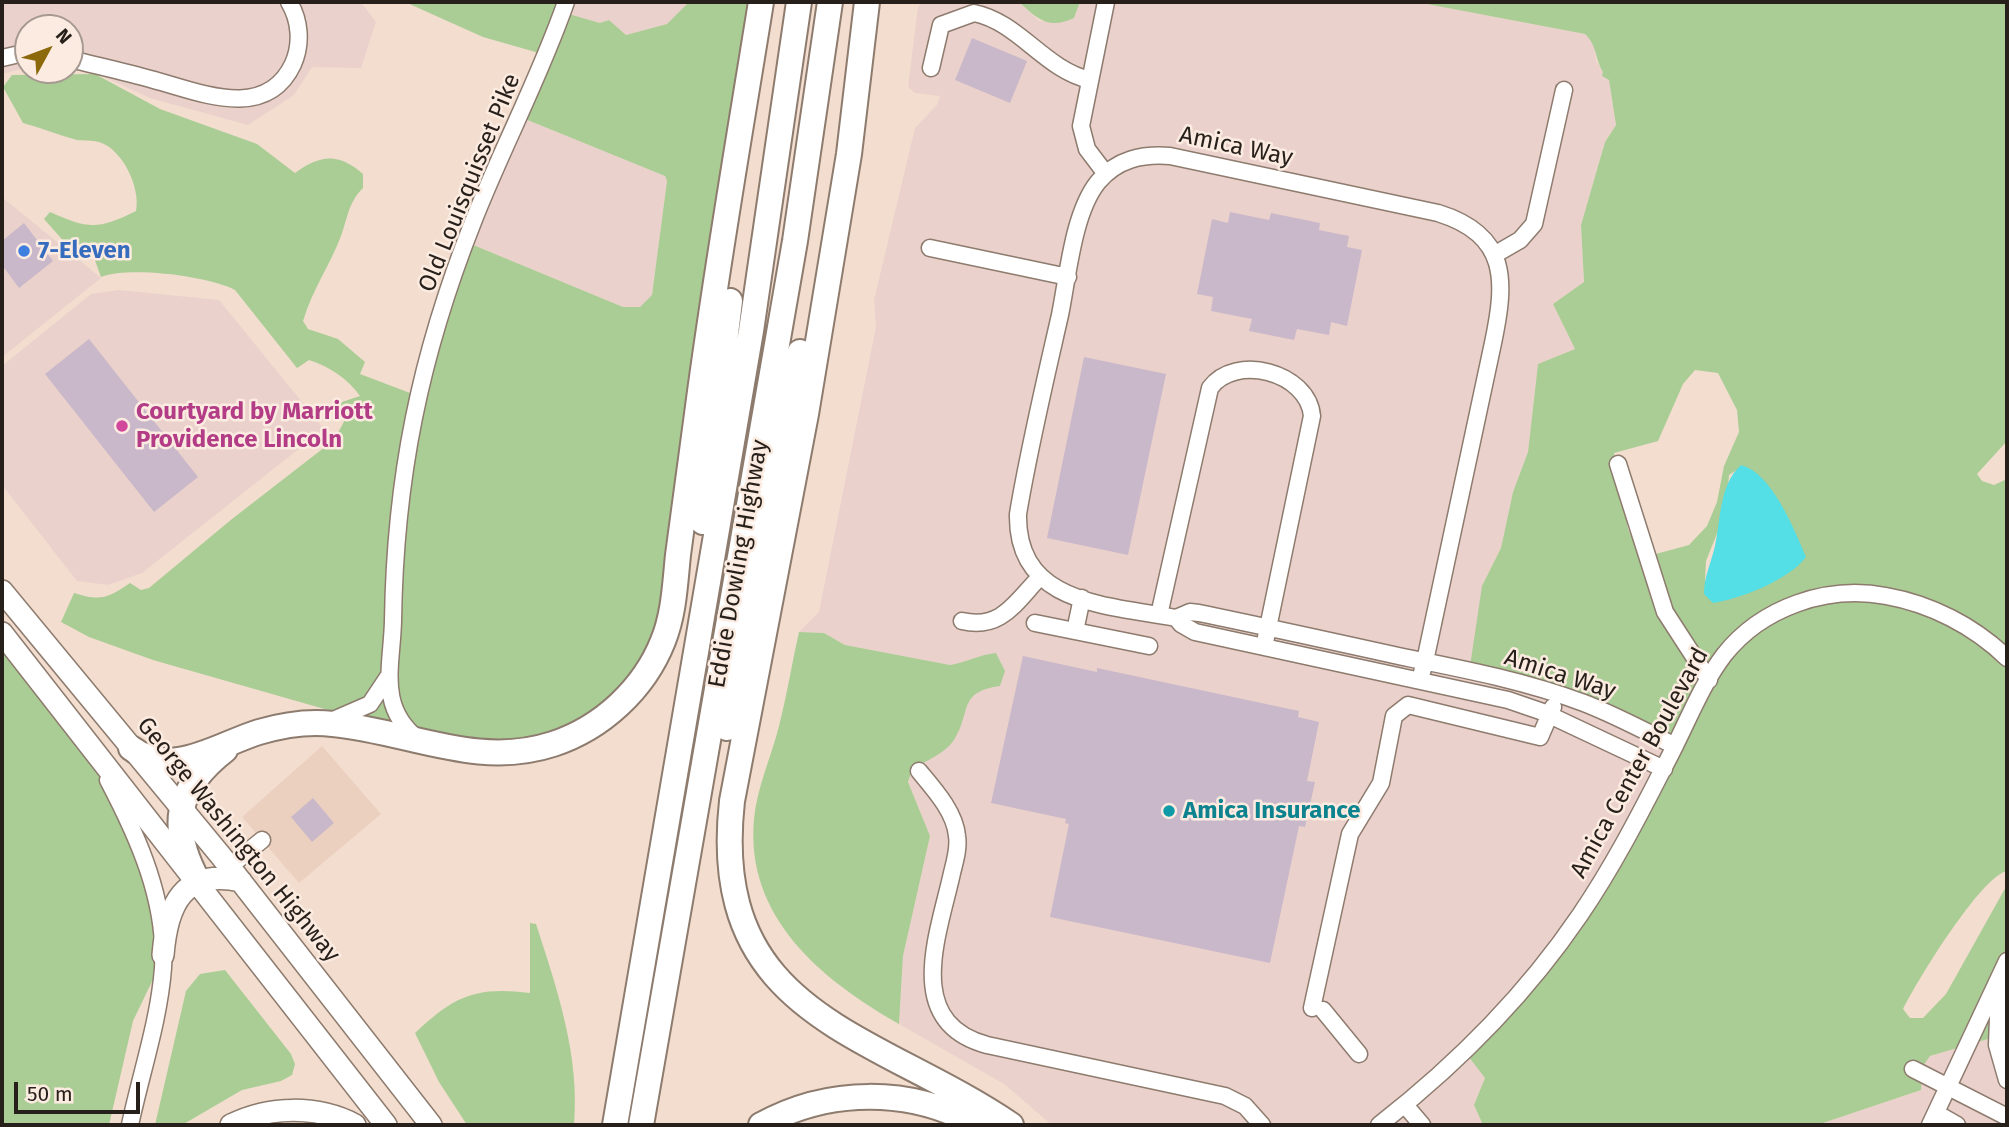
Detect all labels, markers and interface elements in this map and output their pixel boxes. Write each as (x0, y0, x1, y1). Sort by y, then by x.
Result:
north arrow (14, 14, 84, 84)
text: N (51, 24, 77, 49)
street label: Old Louisquisset Pike (413, 70, 527, 296)
street label: Amica Way (1177, 121, 1295, 173)
place label: 7-Eleven (38, 237, 131, 265)
marker: 7-Eleven (16, 243, 32, 259)
place label: Courtyard by Marriott Providence Lincoln (136, 398, 373, 454)
marker: Courtyard by Marriott Providence Lincoln (114, 418, 130, 434)
street label: Eddie Dowling Highway (703, 438, 775, 690)
street label: Amica Way (1501, 643, 1619, 707)
street label: Amica Center Boulevard (1565, 643, 1715, 883)
street label: George Washington Highway (130, 712, 346, 968)
place label: Amica Insurance (1183, 797, 1361, 825)
marker: Amica Insurance (1161, 803, 1177, 819)
scale bar (18, 1068, 144, 1112)
text: 50 m (27, 1081, 73, 1107)

